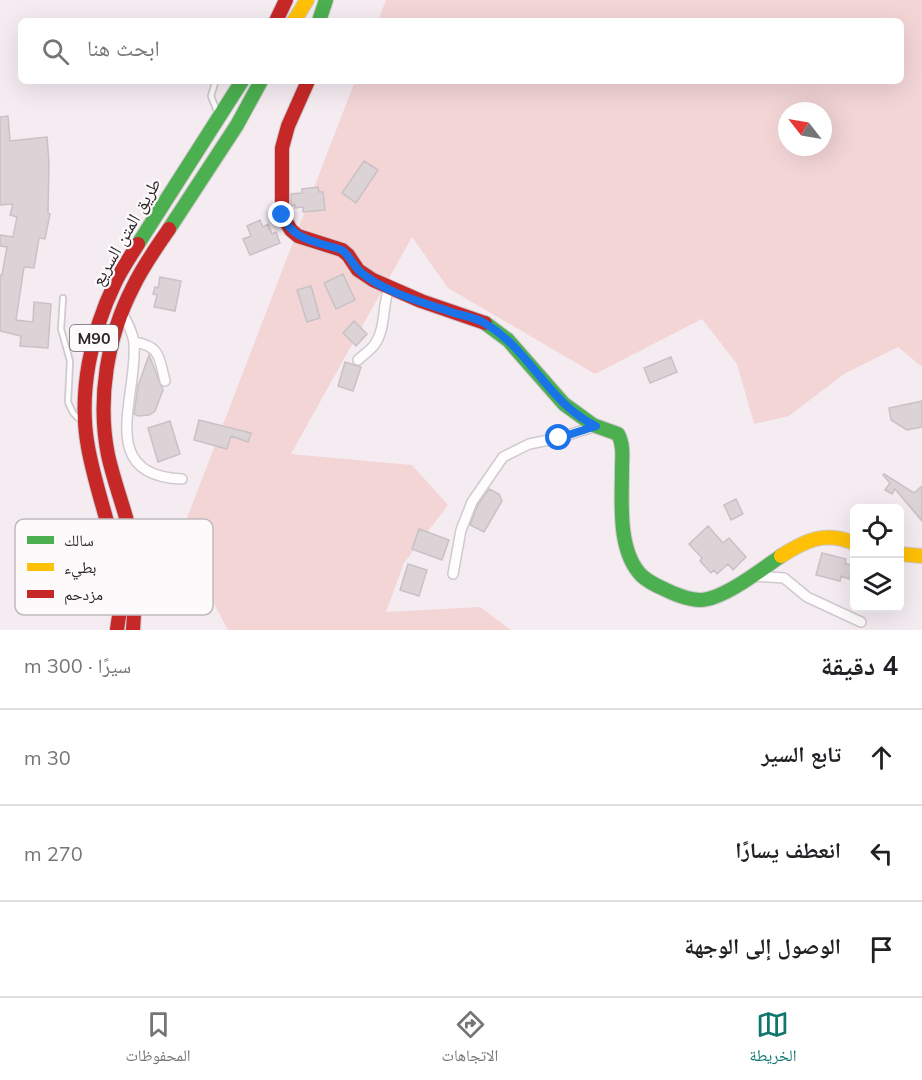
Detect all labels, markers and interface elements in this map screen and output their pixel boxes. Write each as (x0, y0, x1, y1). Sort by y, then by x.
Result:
search box (18, 18, 904, 84)
text: ابحث هنا (87, 34, 160, 62)
icon: search (39, 35, 72, 68)
north arrow (778, 102, 832, 156)
street label: طريق المتن السريع (85, 174, 167, 290)
route end (268, 201, 294, 227)
road number: M90 (70, 325, 118, 351)
route start (545, 424, 571, 450)
map controls (850, 504, 904, 612)
button: locate (850, 504, 904, 558)
legend (15, 519, 213, 615)
text: سالك (64, 530, 94, 550)
text: بطيء (64, 557, 96, 580)
button: layers (850, 558, 904, 612)
text: مزدحم (64, 584, 103, 605)
text: 4 دقيقة (821, 649, 898, 682)
text: سيرًا · 300 m (24, 653, 131, 678)
text: تابع السير (762, 740, 841, 768)
icon: ahead (865, 741, 898, 774)
text: 30 m (24, 745, 71, 770)
text: انعطف يسارًا (735, 836, 841, 864)
icon: left (865, 837, 898, 870)
text: 270 m (24, 841, 83, 866)
text: الوصول إلى الوجهة (684, 932, 841, 960)
icon: arrive (865, 933, 898, 966)
tab: المحفوظات (126, 1008, 191, 1071)
tab: الاتجاهات (442, 1008, 498, 1071)
tab: الخريطة (749, 1008, 797, 1071)

